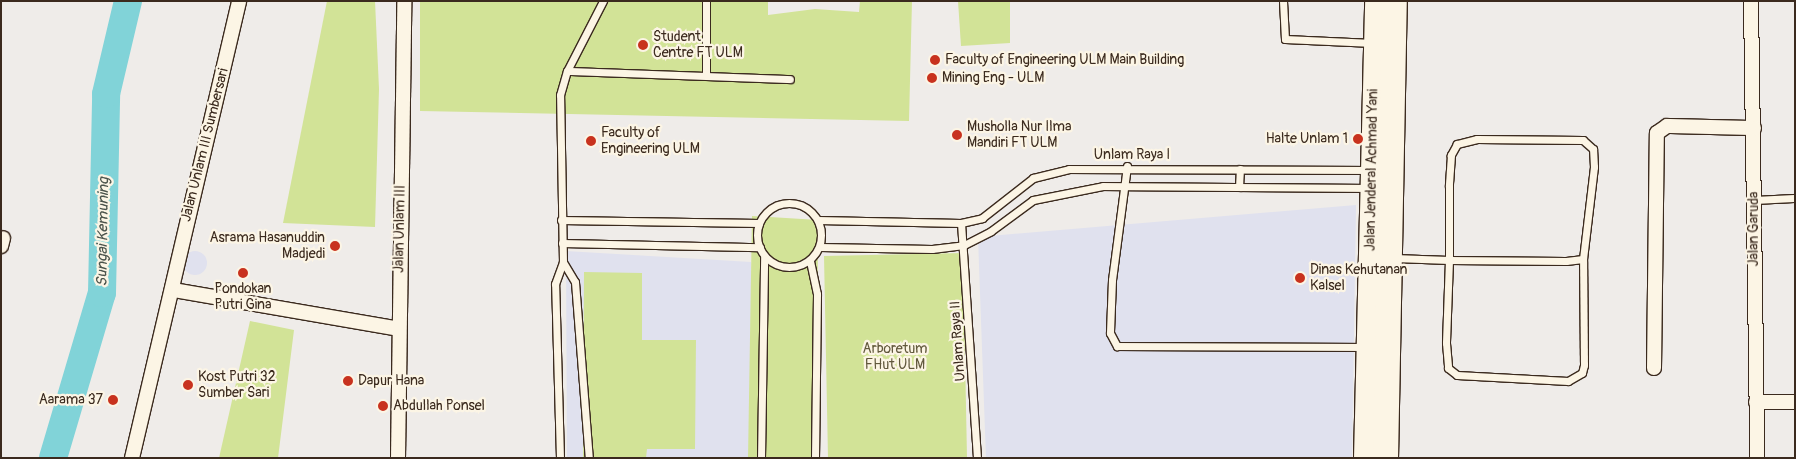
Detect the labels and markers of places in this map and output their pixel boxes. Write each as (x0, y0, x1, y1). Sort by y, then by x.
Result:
place label: Student Centre FT ULM (653, 29, 743, 62)
marker: Student Centre FT ULM (637, 39, 649, 51)
place label: Faculty of Engineering ULM Main Building (945, 52, 1184, 68)
marker: Faculty of Engineering ULM Main Building (929, 54, 941, 66)
place label: Mining Eng - ULM (942, 70, 1044, 86)
marker: Mining Eng - ULM (926, 72, 938, 84)
place label: Musholla Nur Ilma Mandiri FT ULM (967, 119, 1071, 152)
place label: Faculty of Engineering ULM (601, 125, 700, 158)
marker: Musholla Nur Ilma Mandiri FT ULM (951, 129, 963, 141)
place label: Halte Unlam 1 (1266, 131, 1348, 147)
marker: Halte Unlam 1 (1352, 133, 1364, 145)
marker: Faculty of Engineering ULM (585, 135, 597, 147)
place label: Asrama Hasanuddin Madjedi (209, 230, 325, 262)
marker: Asrama Hasanuddin Madjedi (329, 240, 341, 252)
place label: Dinas Kehutanan Kalsel (1310, 262, 1407, 294)
marker: Pondokan Putri Gina (237, 267, 249, 279)
marker: Dinas Kehutanan Kalsel (1294, 272, 1306, 284)
place label: Pondokan Putri Gina (214, 281, 272, 314)
place label: Kost Putri 32 Sumber Sari (198, 369, 275, 402)
place label: Dapur Hana (358, 373, 424, 389)
marker: Dapur Hana (342, 375, 354, 387)
marker: Kost Putri 32 Sumber Sari (182, 379, 194, 391)
place label: Aarama 37 (39, 392, 103, 408)
marker: Aarama 37 (107, 394, 119, 406)
place label: Abdullah Ponsel (393, 398, 485, 414)
marker: Abdullah Ponsel (377, 400, 389, 412)

